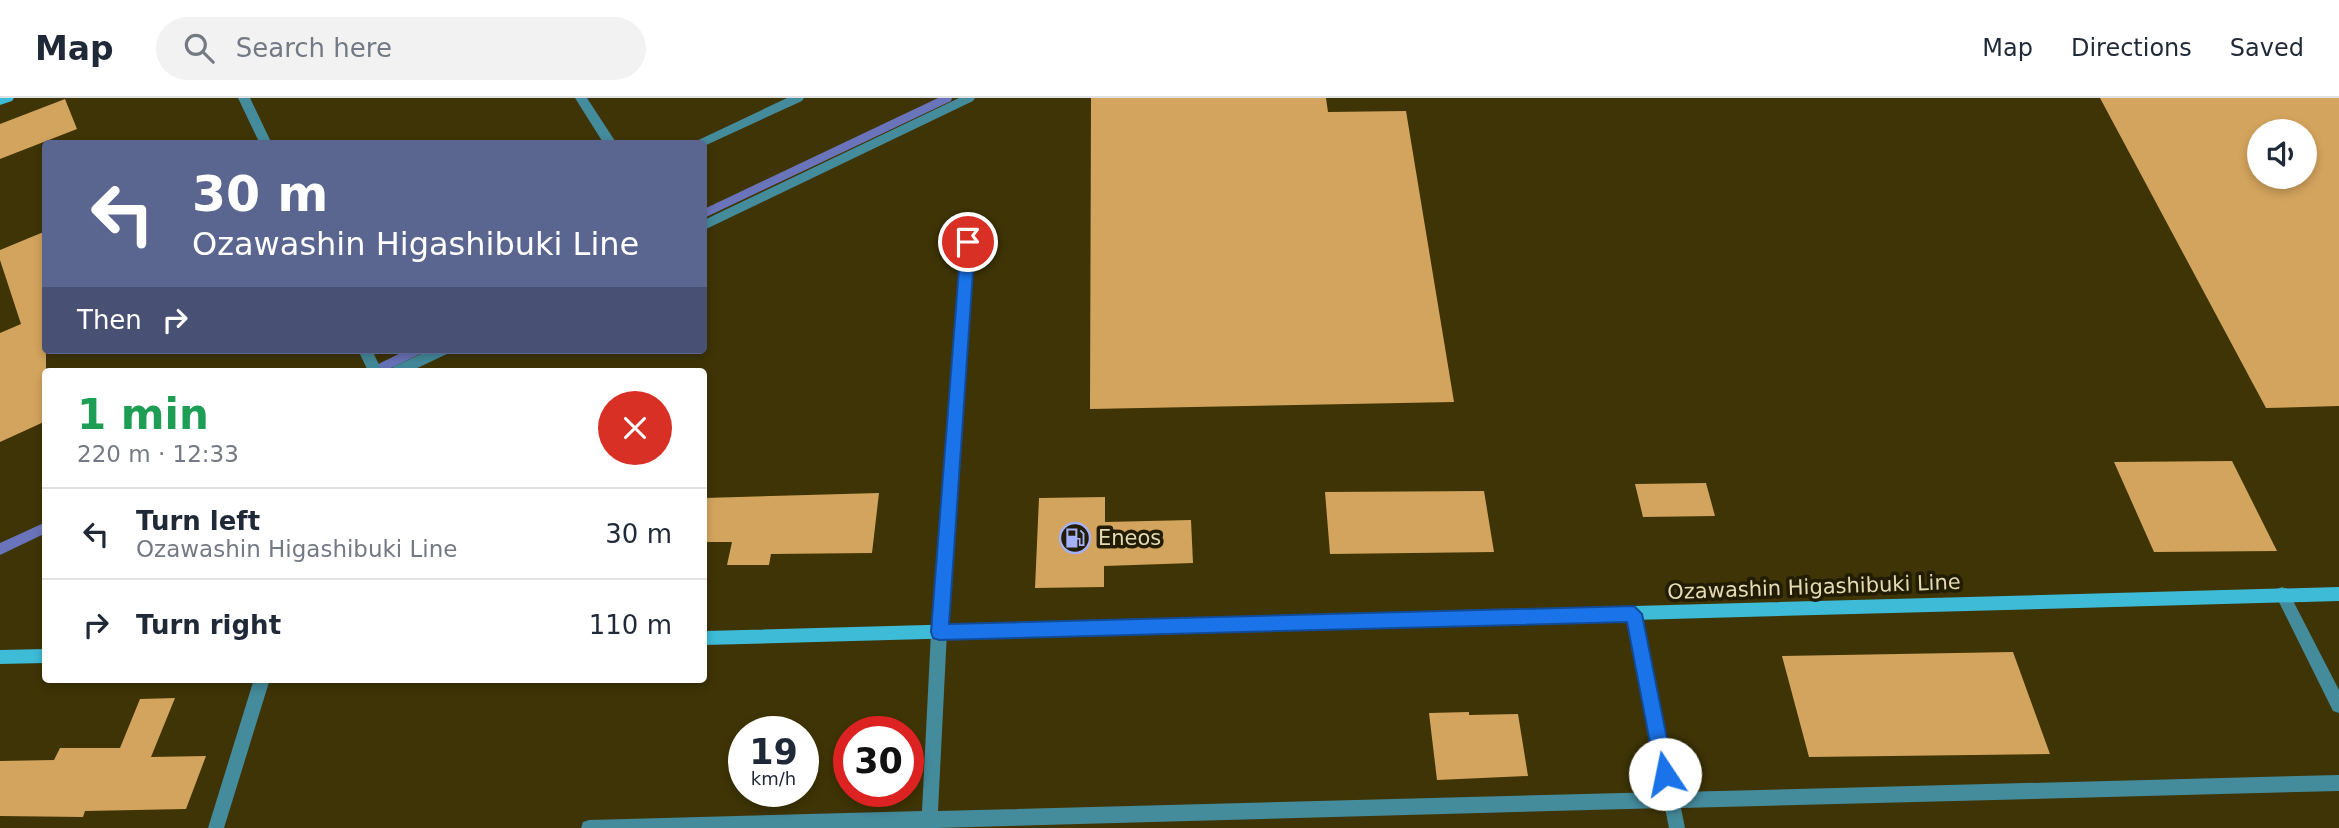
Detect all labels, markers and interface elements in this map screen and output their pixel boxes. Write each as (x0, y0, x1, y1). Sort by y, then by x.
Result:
search box (156, 17, 646, 80)
text: Map (35, 29, 114, 68)
icon: search (180, 29, 218, 67)
text: Search here (236, 33, 392, 63)
text: Map (1982, 34, 2033, 62)
text: Directions (2071, 34, 2192, 62)
text: Saved (2230, 34, 2304, 62)
map controls (2247, 119, 2317, 189)
button: sound (2247, 119, 2317, 189)
text: 30 m (192, 166, 328, 223)
icon: left (77, 168, 168, 259)
pin (938, 212, 998, 272)
icon: arrive (949, 223, 987, 261)
text: Ozawashin Higashibuki Line (192, 225, 639, 263)
icon: right (156, 301, 194, 339)
text: Then (77, 305, 142, 335)
text: 1 min (77, 390, 209, 439)
button: close (598, 391, 672, 465)
text: 220 m · 12:33 (77, 441, 239, 467)
text: Turn left (136, 506, 260, 536)
icon: left (77, 515, 115, 553)
text: 30 m (605, 519, 672, 549)
fuel station icon: Eneos (1058, 521, 1092, 555)
place label: Eneos (1098, 526, 1161, 550)
text: Ozawashin Higashibuki Line (136, 536, 457, 562)
street label: Ozawashin Higashibuki Line (1667, 570, 1961, 604)
icon: right (77, 606, 115, 644)
text: Turn right (136, 610, 281, 640)
text: 110 m (589, 610, 672, 640)
speed limit sign: 30 (833, 716, 924, 807)
text: 19 (749, 732, 798, 772)
position arrow (1628, 737, 1702, 811)
text: km/h (751, 768, 796, 789)

